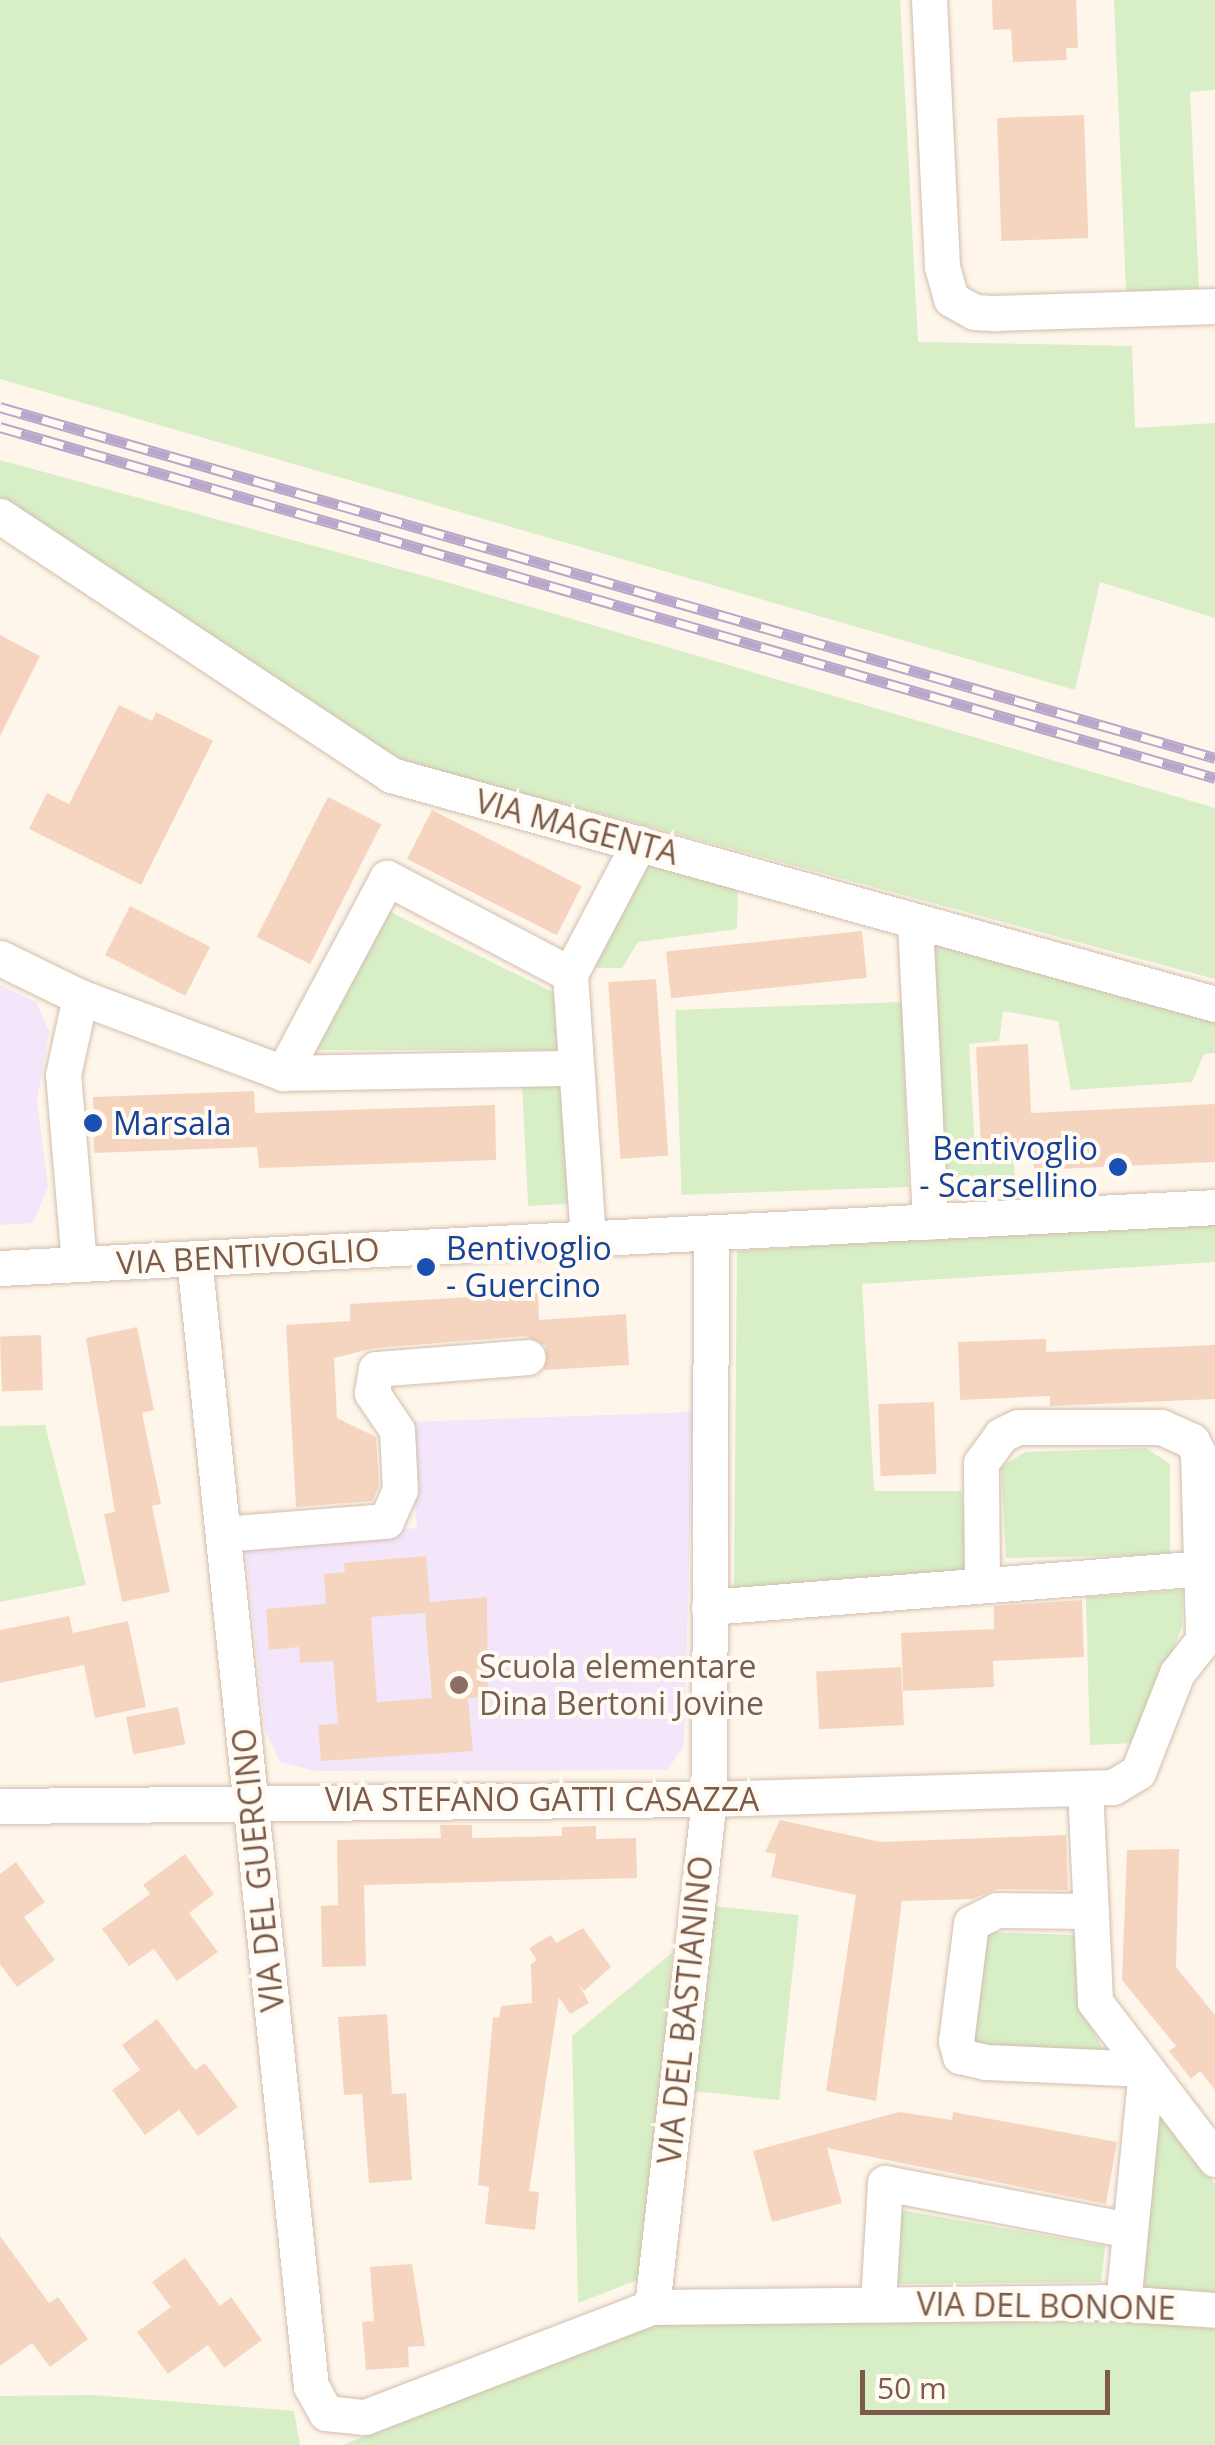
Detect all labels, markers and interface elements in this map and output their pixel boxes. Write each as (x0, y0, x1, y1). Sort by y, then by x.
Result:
street label: VIA MAGENTA (471, 781, 683, 873)
place label: Marsala (113, 1104, 232, 1142)
marker: Marsala (82, 1112, 104, 1134)
place label: Bentivoglio - Scarsellino (919, 1130, 1098, 1205)
marker: Bentivoglio - Scarsellino (1107, 1156, 1129, 1178)
street label: VIA BENTIVOGLIO (115, 1230, 381, 1282)
place label: Bentivoglio - Guercino (446, 1230, 612, 1305)
marker: Bentivoglio - Guercino (415, 1256, 437, 1278)
place label: Scuola elementare Dina Bertoni Jovine (479, 1648, 764, 1723)
marker: Scuola elementare Dina Bertoni Jovine (448, 1674, 470, 1696)
street label: VIA DEL GUERCINO (224, 1726, 292, 2014)
street label: VIA STEFANO GATTI CASAZZA (325, 1780, 759, 1818)
street label: VIA DEL BASTIANINO (650, 1854, 720, 2166)
street label: VIA DEL BONONE (916, 2285, 1176, 2327)
scale bar (865, 2350, 1115, 2412)
text: 50 m (877, 2367, 947, 2408)

